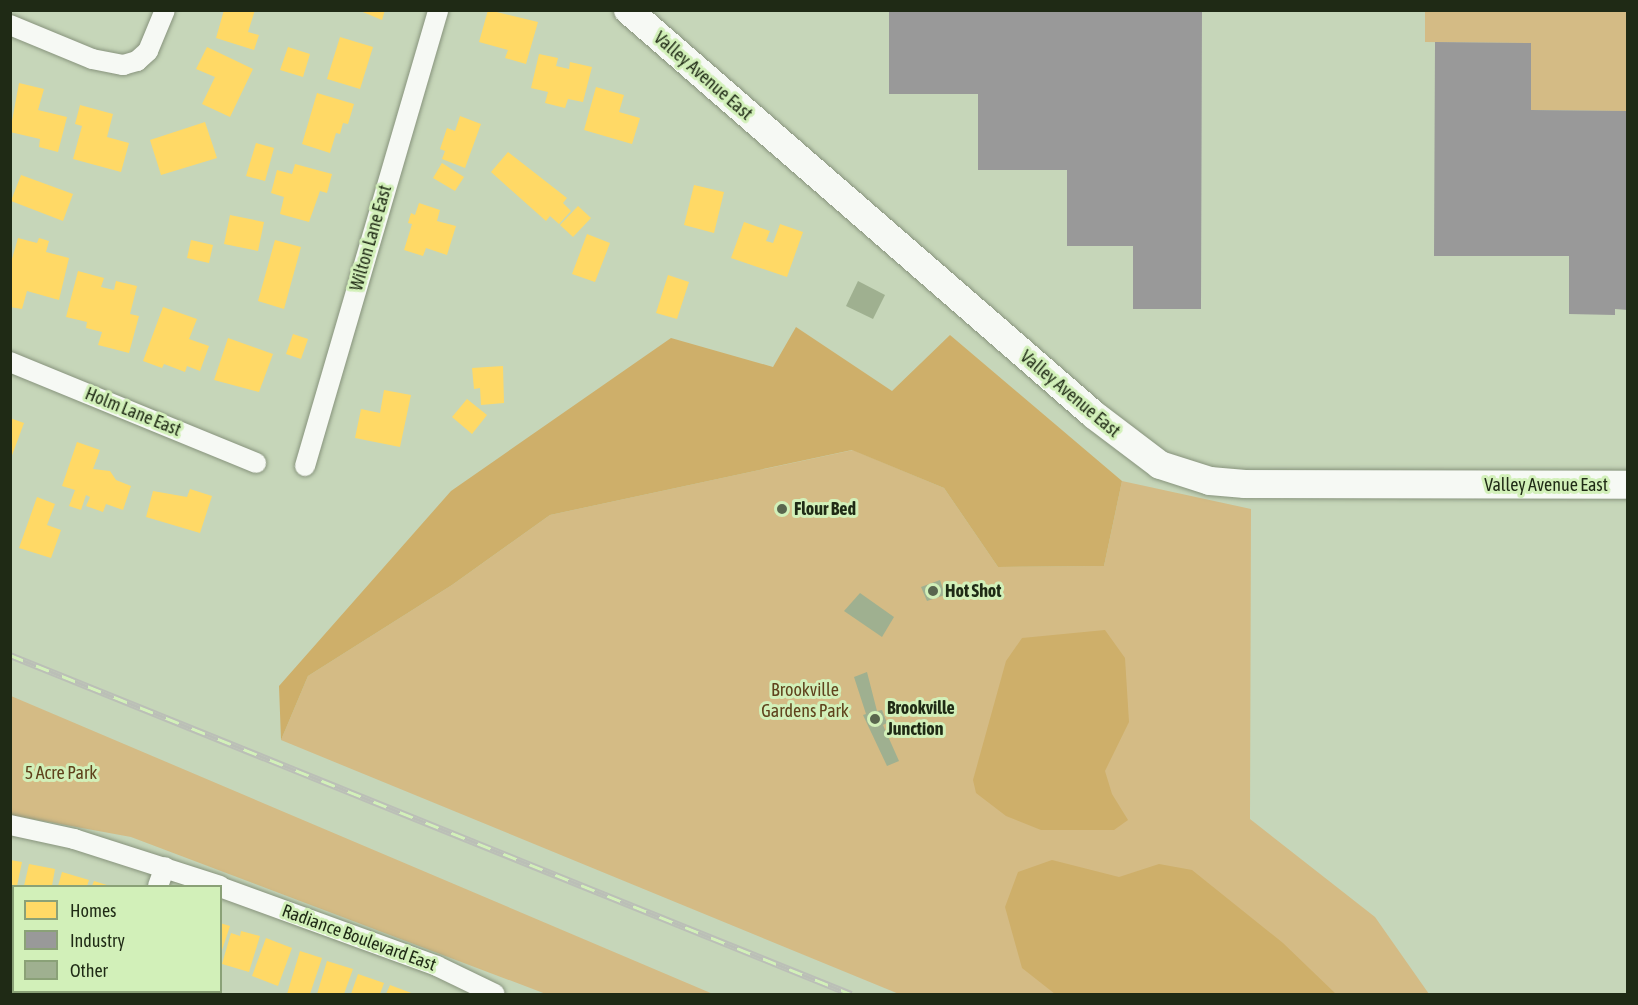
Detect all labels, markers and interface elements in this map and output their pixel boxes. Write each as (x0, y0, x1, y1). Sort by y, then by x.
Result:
street label: Valley Avenue East (649, 27, 757, 125)
street label: Wilton Lane East (346, 183, 396, 293)
street label: Valley Avenue East (1016, 346, 1124, 442)
street label: Holm Lane East (82, 383, 184, 441)
street label: Valley Avenue East (1484, 474, 1608, 496)
place label: Flour Bed (794, 498, 856, 520)
marker: Flour Bed (775, 502, 789, 516)
place label: Hot Shot (945, 580, 1002, 602)
marker: Hot Shot (926, 584, 940, 598)
park label: Brookville Gardens Park (761, 680, 849, 722)
place label: Brookville Junction (887, 698, 955, 740)
marker: Brookville Junction (868, 712, 882, 726)
park label: 5 Acre Park (25, 762, 97, 784)
legend (12, 885, 222, 993)
text: Homes (70, 900, 116, 921)
street label: Radiance Boulevard East (279, 900, 439, 976)
text: Industry (70, 930, 125, 951)
text: Other (70, 960, 108, 981)

